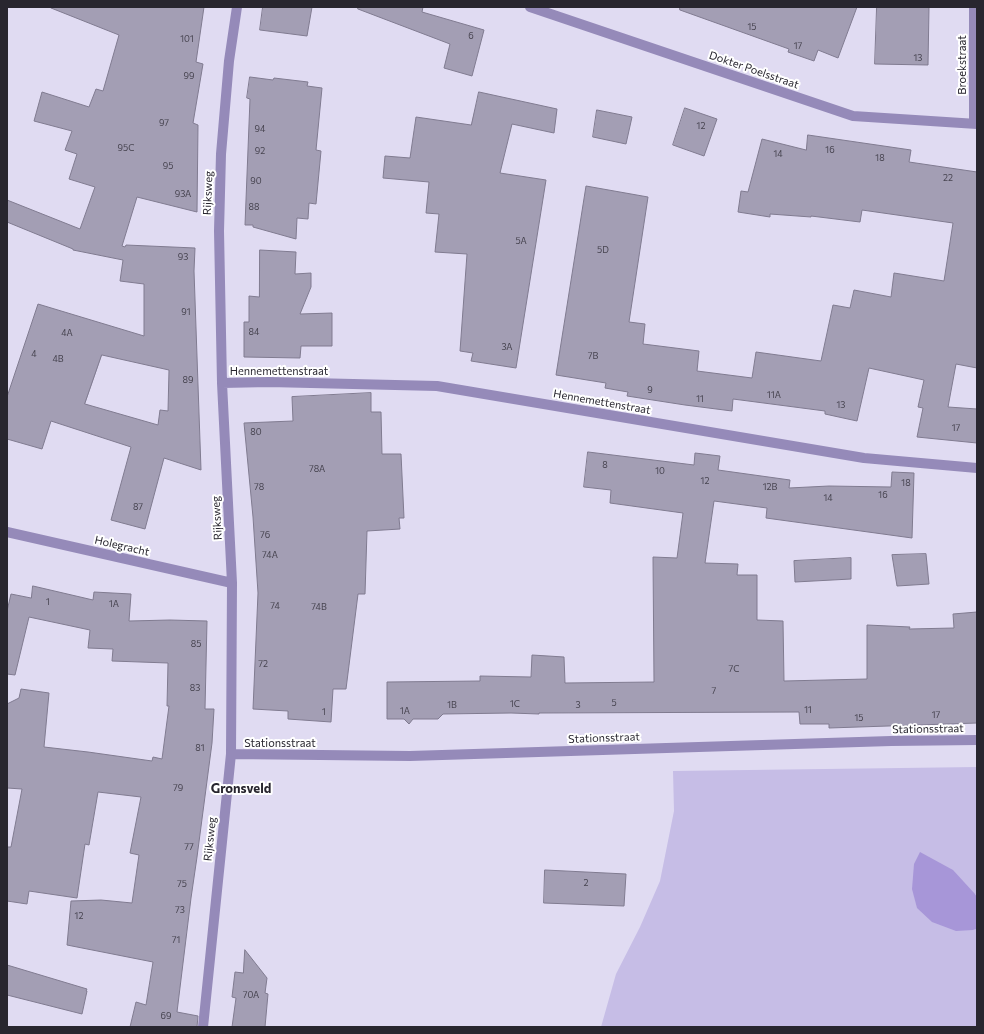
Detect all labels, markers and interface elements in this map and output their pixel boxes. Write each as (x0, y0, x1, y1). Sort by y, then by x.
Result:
house number: 15 (747, 22, 757, 32)
house number: 6 (468, 31, 474, 41)
house number: 101 (180, 34, 194, 44)
street label: Broekstraat (955, 35, 969, 95)
house number: 17 (794, 41, 802, 51)
street label: Dokter Poelsstraat (707, 48, 801, 92)
house number: 13 (914, 53, 922, 63)
house number: 99 (184, 71, 194, 81)
house number: 97 (159, 118, 169, 128)
house number: 12 (697, 121, 705, 131)
house number: 94 (255, 124, 265, 134)
house number: 95C (118, 143, 134, 153)
house number: 16 (825, 145, 835, 155)
house number: 92 (255, 146, 265, 156)
house number: 14 (773, 149, 783, 159)
house number: 18 (875, 153, 885, 163)
house number: 95 (163, 161, 173, 171)
street label: Rijksweg (201, 171, 215, 215)
house number: 22 (943, 173, 953, 183)
house number: 90 (250, 176, 262, 186)
house number: 93A (175, 189, 191, 199)
house number: 88 (249, 202, 259, 212)
house number: 5A (515, 236, 527, 246)
house number: 5D (597, 245, 609, 255)
house number: 93 (178, 252, 188, 262)
house number: 91 (181, 307, 191, 317)
house number: 84 (249, 327, 259, 337)
house number: 4A (61, 328, 73, 338)
house number: 3A (501, 342, 513, 352)
house number: 4 (31, 349, 37, 359)
house number: 7B (588, 351, 598, 361)
house number: 4B (52, 354, 64, 364)
street label: Hennemettenstraat (230, 364, 328, 378)
house number: 89 (183, 375, 193, 385)
house number: 9 (647, 385, 653, 395)
street label: Hennemettenstraat (552, 387, 652, 417)
house number: 11A (767, 390, 781, 400)
house number: 11 (696, 394, 704, 404)
house number: 13 (837, 400, 845, 410)
house number: 17 (952, 423, 960, 433)
house number: 80 (250, 427, 262, 437)
house number: 8 (602, 460, 608, 470)
house number: 78A (309, 464, 325, 474)
house number: 10 (655, 466, 665, 476)
house number: 12 (701, 476, 709, 486)
house number: 18 (901, 478, 911, 488)
house number: 78 (254, 482, 264, 492)
house number: 12B (763, 482, 777, 492)
house number: 16 (878, 490, 888, 500)
house number: 14 (823, 493, 833, 503)
street label: Rijksweg (209, 496, 225, 540)
house number: 87 (133, 502, 143, 512)
house number: 76 (260, 530, 270, 540)
street label: Holegracht (93, 533, 151, 559)
house number: 74A (262, 550, 278, 560)
house number: 1 (46, 597, 50, 607)
house number: 1A (109, 599, 119, 609)
house number: 74 (270, 601, 280, 611)
house number: 74B (311, 602, 327, 612)
house number: 85 (191, 639, 201, 649)
house number: 72 (258, 659, 268, 669)
house number: 7C (729, 664, 739, 674)
house number: 83 (190, 683, 200, 693)
house number: 7 (712, 686, 716, 696)
house number: 5 (611, 698, 617, 708)
house number: 1C (510, 699, 520, 709)
house number: 1B (447, 700, 457, 710)
house number: 3 (575, 700, 581, 710)
house number: 11 (804, 705, 812, 715)
house number: 1A (400, 706, 410, 716)
house number: 1 (322, 707, 326, 717)
house number: 17 (932, 710, 940, 720)
house number: 15 (854, 713, 864, 723)
street label: Stationsstraat (892, 722, 964, 736)
street label: Stationsstraat (568, 730, 640, 746)
street label: Stationsstraat (244, 736, 316, 750)
house number: 81 (195, 743, 205, 753)
district label: Gronsveld (211, 781, 271, 797)
house number: 79 (173, 783, 183, 793)
street label: Rijksweg (201, 816, 219, 862)
house number: 77 (184, 842, 194, 852)
house number: 2 (584, 878, 588, 888)
house number: 75 (177, 879, 187, 889)
house number: 73 (175, 905, 185, 915)
house number: 12 (75, 911, 83, 921)
house number: 71 (172, 935, 180, 945)
house number: 70A (243, 990, 259, 1000)
house number: 69 (161, 1011, 171, 1021)

